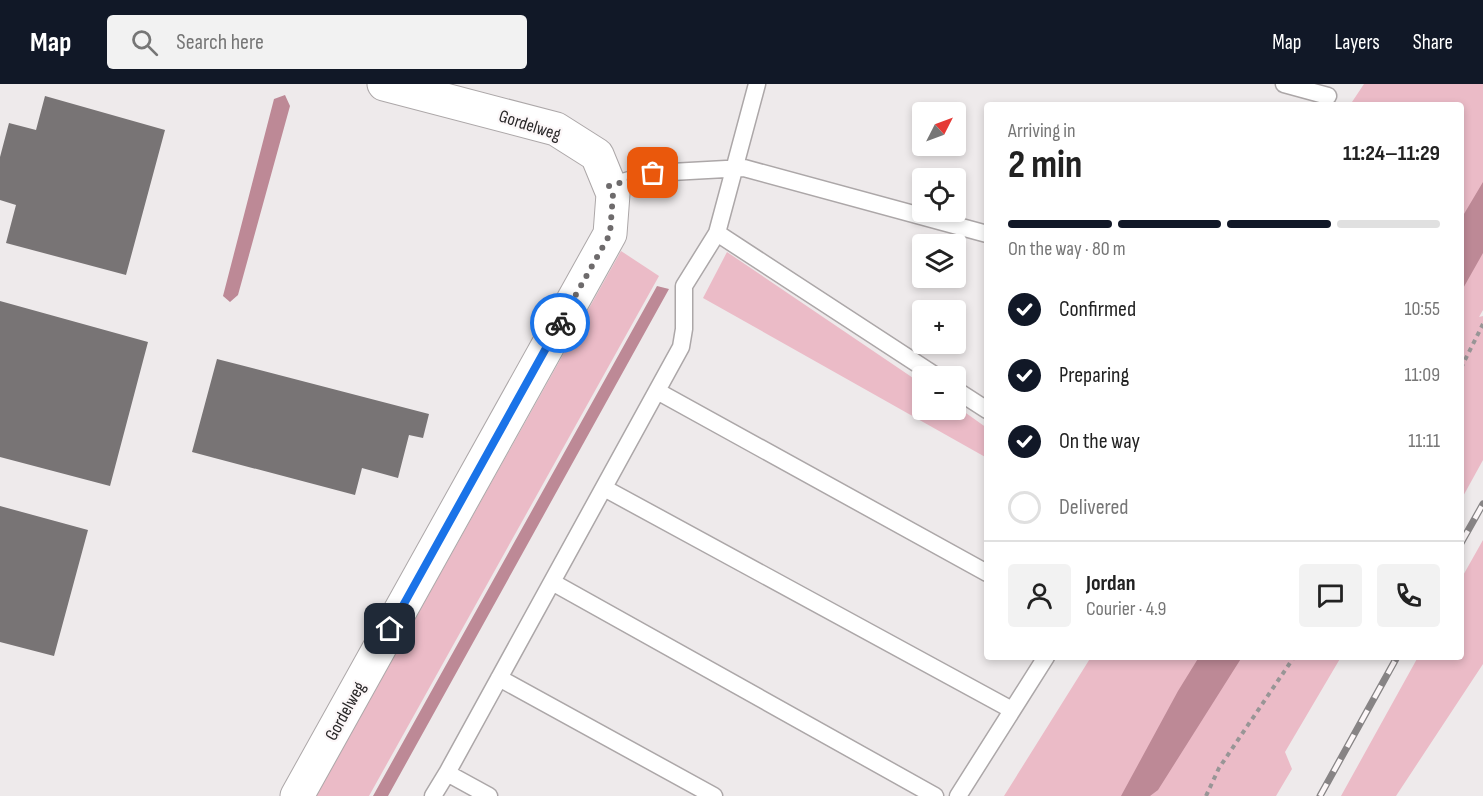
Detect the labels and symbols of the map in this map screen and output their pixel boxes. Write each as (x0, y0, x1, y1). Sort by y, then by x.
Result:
north arrow (912, 102, 966, 156)
street label: Gordelweg (496, 106, 563, 145)
pin (627, 147, 678, 198)
courier (530, 293, 590, 353)
pin (364, 603, 415, 654)
street label: Gordelweg (321, 678, 370, 744)

